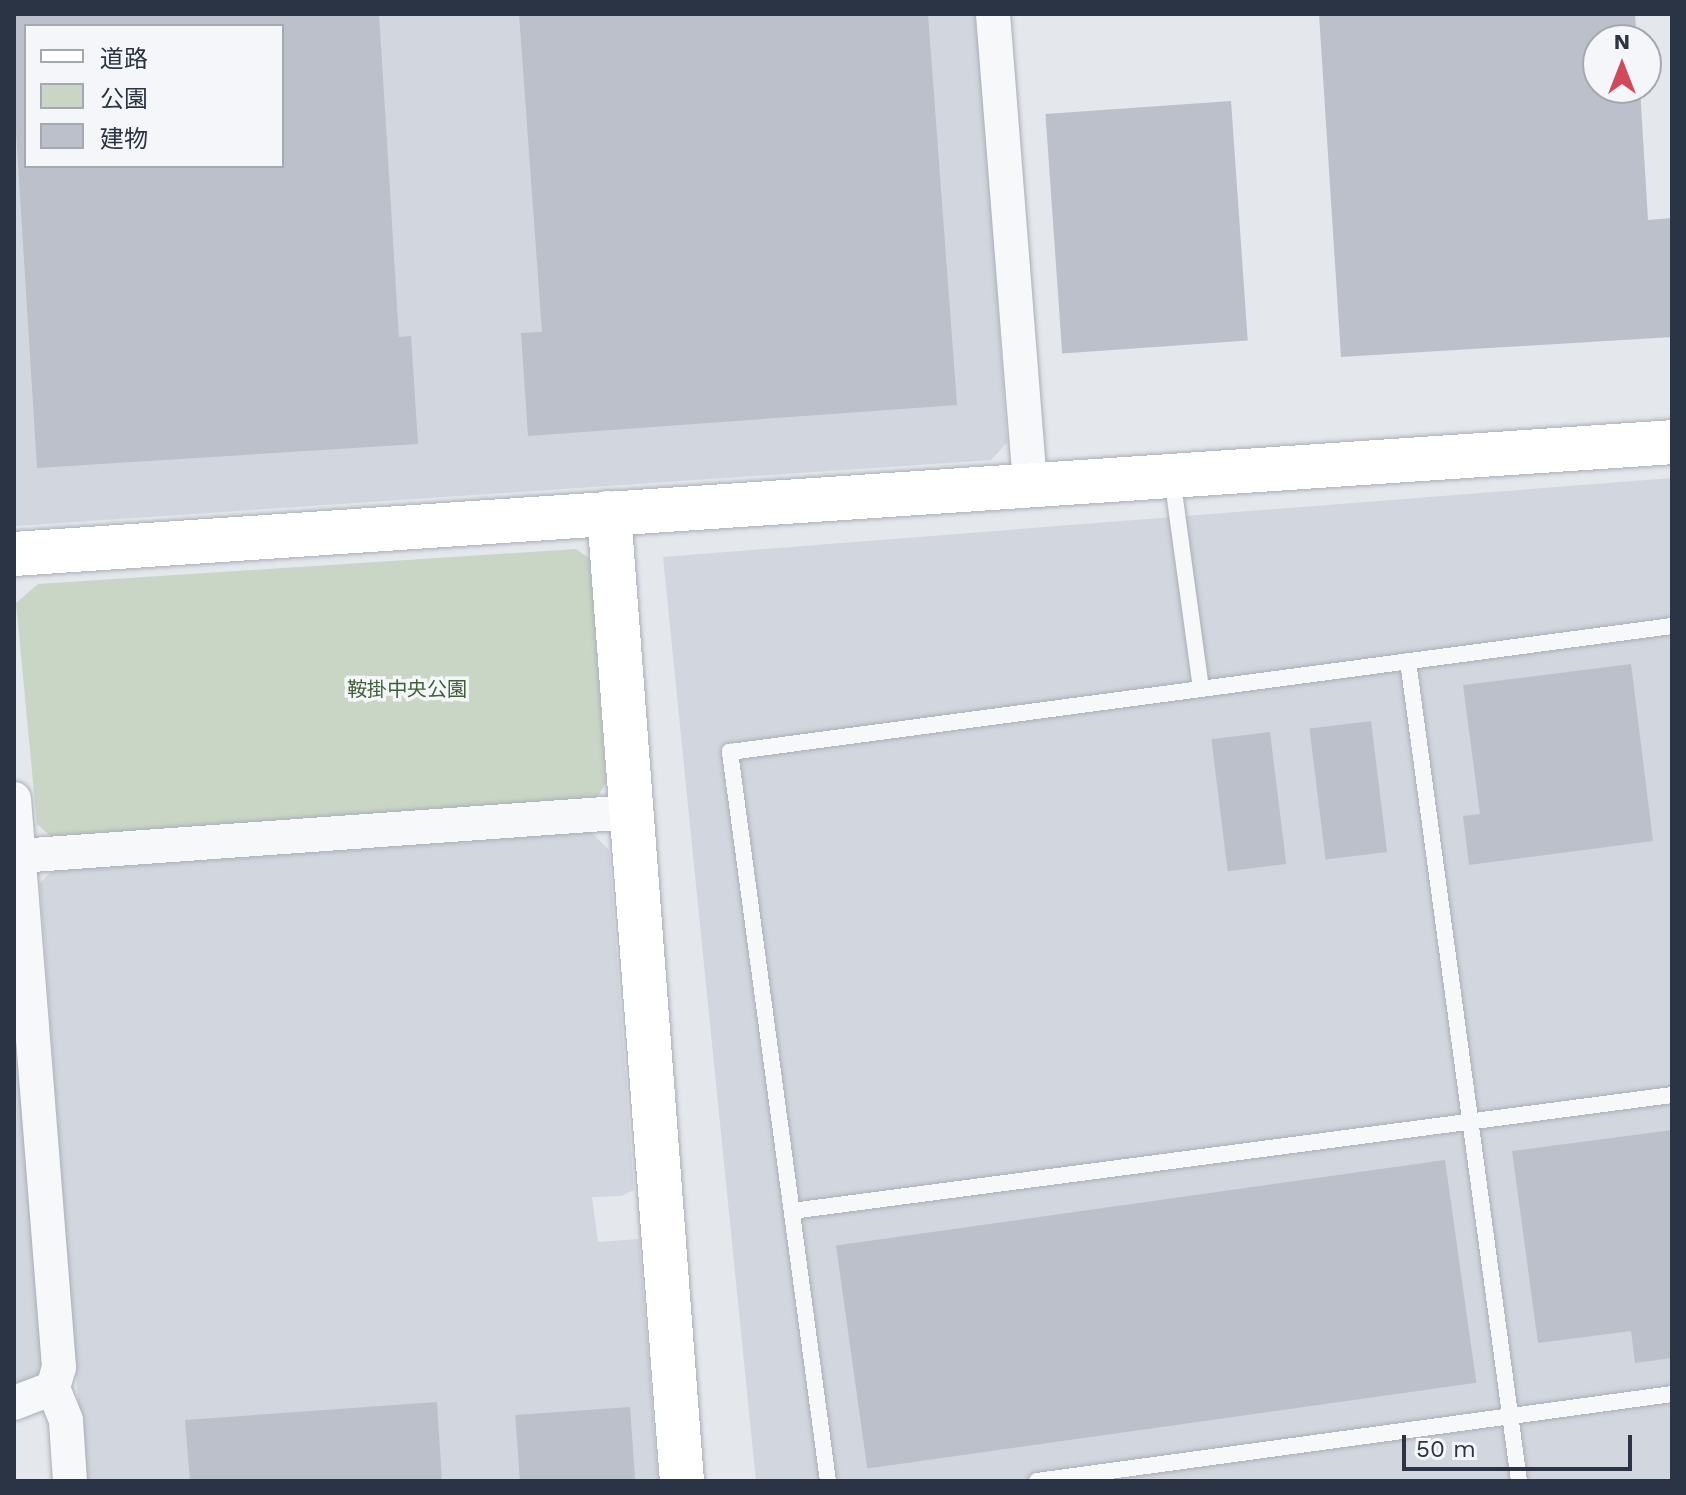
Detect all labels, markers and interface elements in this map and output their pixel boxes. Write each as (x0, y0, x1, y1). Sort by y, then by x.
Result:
legend (24, 24, 284, 168)
north arrow (1582, 24, 1662, 104)
text: N (1614, 29, 1630, 54)
text: 道路 (100, 45, 148, 73)
text: 公園 (100, 85, 148, 113)
text: 建物 (100, 125, 148, 153)
park label: 鞍掛中央公園 (347, 677, 467, 701)
scale bar (1406, 1419, 1636, 1469)
text: 50 m (1416, 1435, 1476, 1463)

